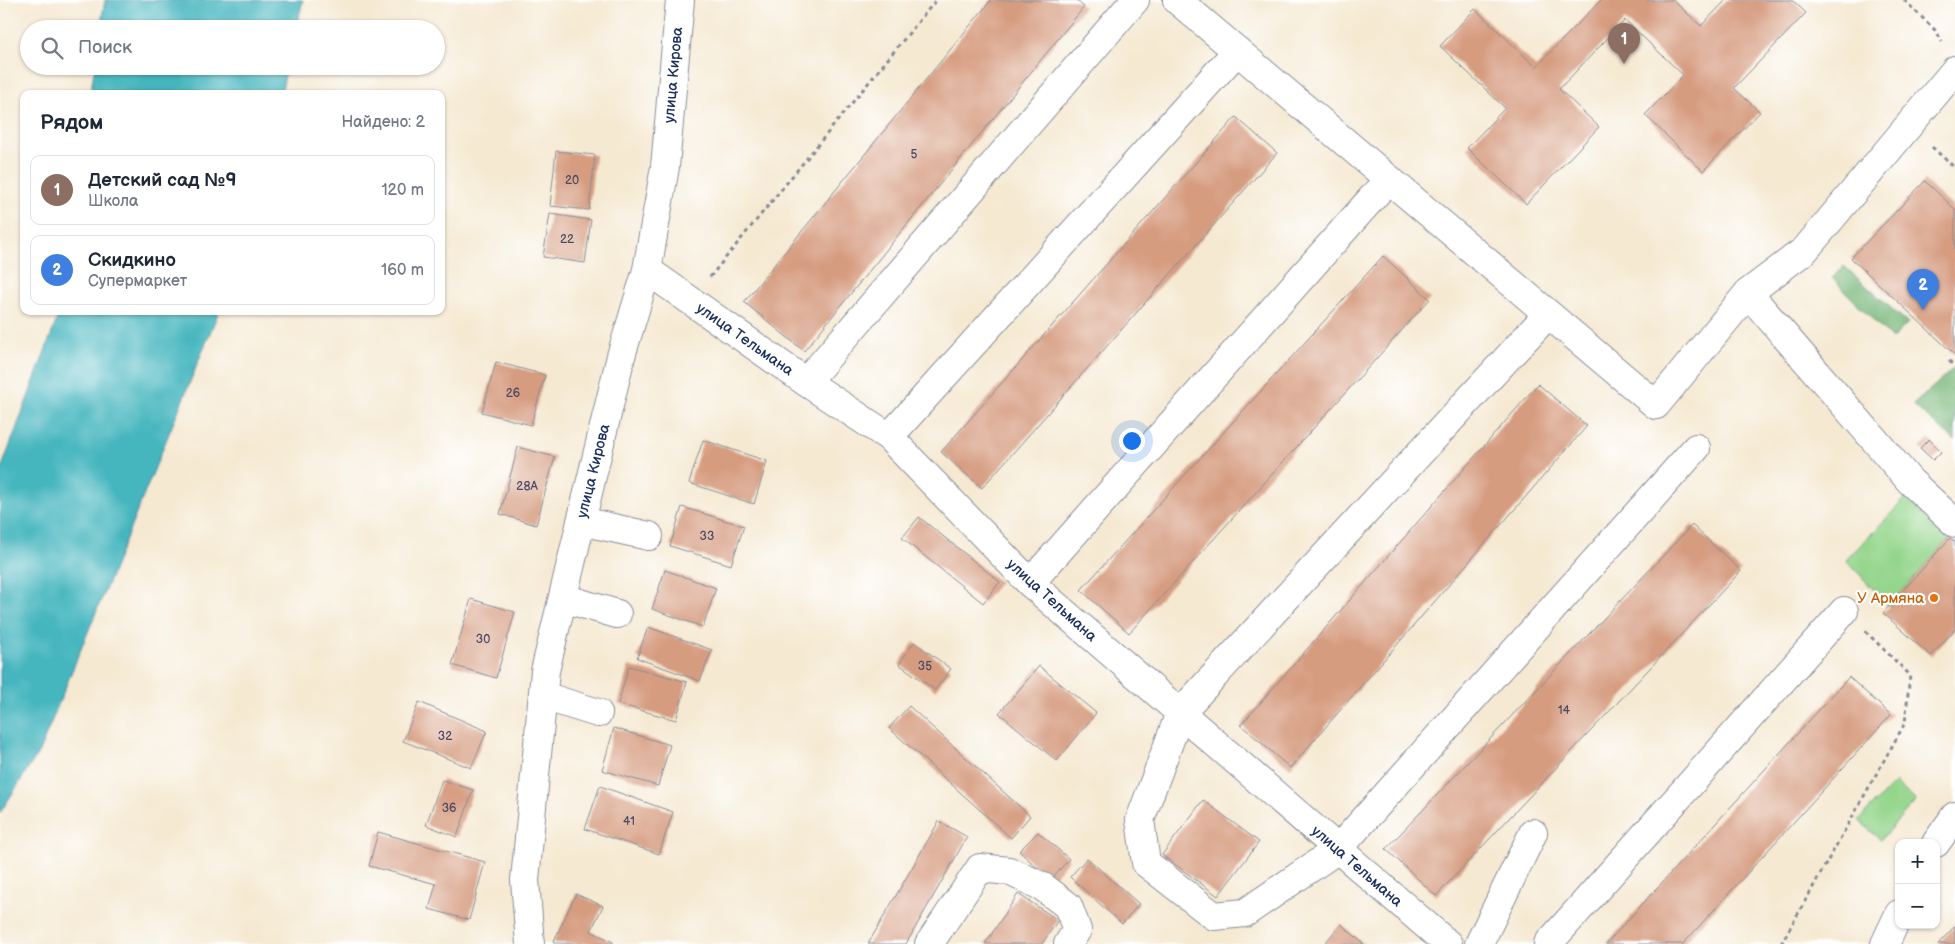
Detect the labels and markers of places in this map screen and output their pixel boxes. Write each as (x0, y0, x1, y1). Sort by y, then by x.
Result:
pin: 1 (1608, 23, 1640, 64)
pin: 2 (1907, 269, 1939, 310)
place label: У Армяна (1857, 589, 1924, 608)
marker: У Армяна (1928, 592, 1940, 604)

